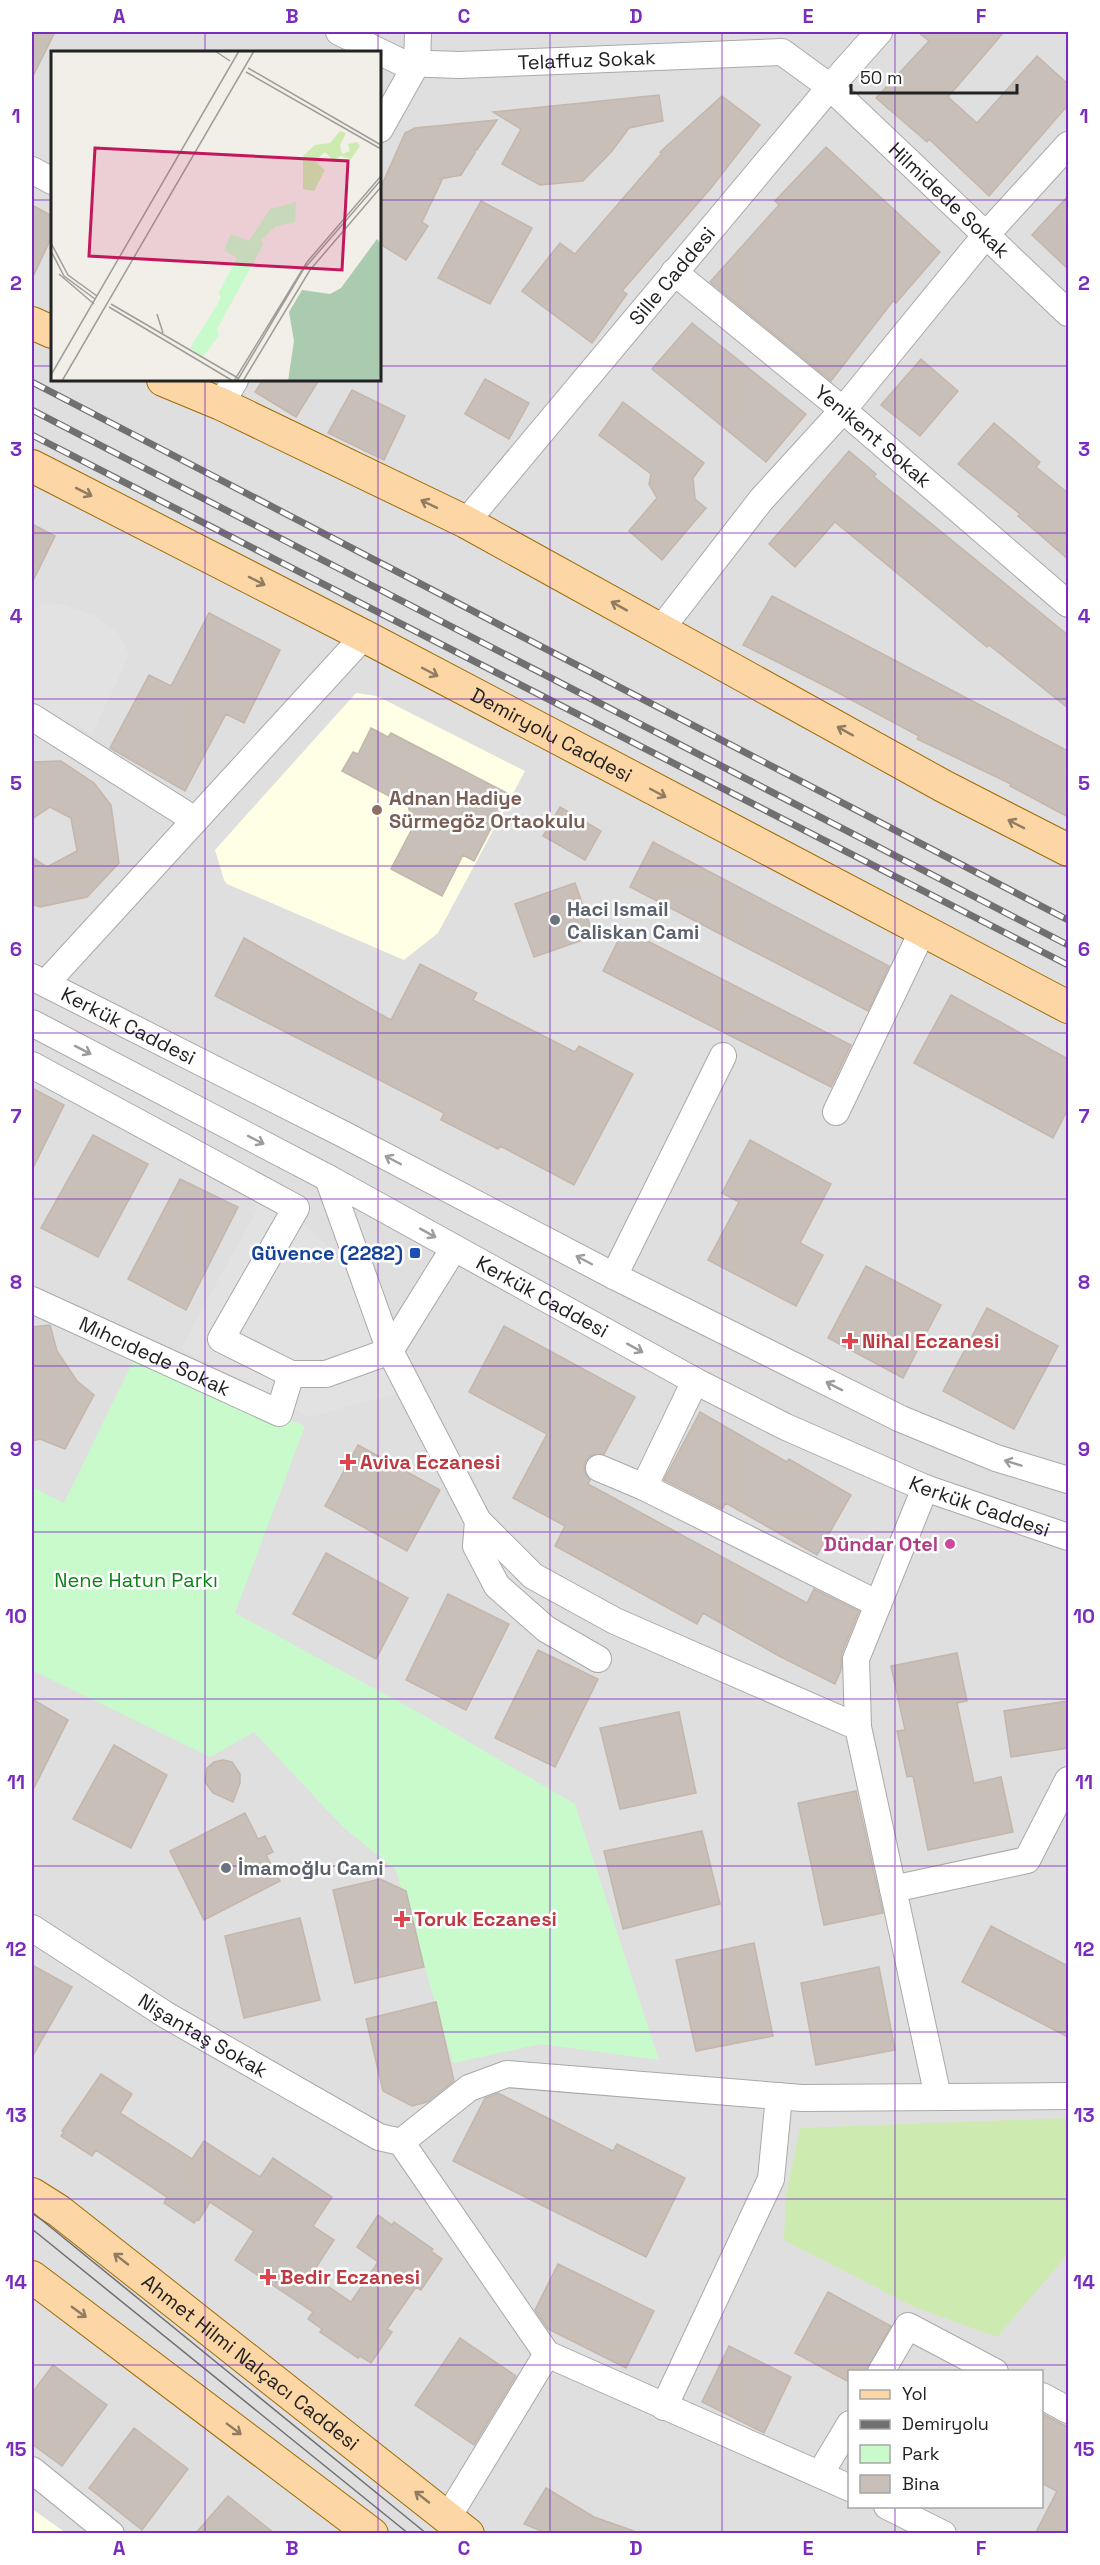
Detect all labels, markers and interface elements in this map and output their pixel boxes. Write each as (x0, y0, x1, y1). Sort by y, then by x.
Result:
text: A (113, 3, 126, 29)
text: B (285, 3, 299, 29)
text: C (458, 3, 471, 29)
text: D (629, 3, 643, 29)
text: E (802, 3, 814, 29)
text: F (976, 3, 987, 29)
street label: Telaffuz Sokak (517, 44, 656, 76)
inset map (51, 51, 381, 381)
scale bar (851, 57, 1018, 95)
text: 50 m (860, 66, 902, 89)
text: 1 (11, 103, 21, 129)
text: 1 (1079, 103, 1089, 129)
street label: Hilmidede Sokak (883, 137, 1015, 264)
street label: Sille Caddesi (623, 221, 721, 331)
text: 2 (10, 270, 22, 296)
text: 2 (1078, 270, 1090, 296)
street label: Yenikent Sokak (809, 379, 937, 493)
text: 3 (10, 436, 22, 462)
text: 3 (1078, 436, 1090, 462)
one-way arrow (74, 487, 92, 499)
one-way arrow (420, 497, 438, 509)
one-way arrow (248, 576, 266, 588)
one-way arrow (611, 600, 628, 612)
text: 4 (10, 603, 23, 629)
text: 4 (1078, 603, 1091, 629)
one-way arrow (421, 666, 438, 678)
street label: Demiryolu Caddesi (466, 682, 637, 788)
one-way arrow (837, 725, 854, 737)
text: 5 (10, 770, 22, 796)
text: 5 (1078, 770, 1090, 796)
place label: Adnan Hadiye Sürmegöz Ortaokulu (389, 785, 586, 834)
one-way arrow (649, 787, 667, 799)
marker: Adnan Hadiye Sürmegöz Ortaokulu (370, 803, 384, 817)
one-way arrow (1008, 817, 1026, 829)
place label: Haci Ismail Caliskan Cami (567, 896, 699, 945)
marker: Haci Ismail Caliskan Cami (548, 913, 562, 927)
text: 6 (10, 936, 22, 962)
text: 6 (1078, 936, 1090, 962)
street label: Kerkük Caddesi (57, 981, 200, 1070)
one-way arrow (74, 1045, 92, 1057)
text: 7 (10, 1103, 22, 1129)
text: 7 (1078, 1103, 1090, 1129)
one-way arrow (247, 1135, 265, 1147)
one-way arrow (384, 1154, 402, 1166)
one-way arrow (419, 1227, 436, 1239)
place label: Güvence (2282) (251, 1240, 403, 1266)
marker: Güvence (2282) (408, 1246, 422, 1260)
street label: Kerkük Caddesi (472, 1250, 613, 1344)
one-way arrow (576, 1254, 594, 1266)
text: 8 (10, 1269, 22, 1295)
text: 8 (1078, 1269, 1090, 1295)
street label: Mıhcıdede Sokak (75, 1310, 235, 1402)
place label: Nihal Eczanesi (862, 1328, 999, 1354)
marker: Nihal Eczanesi (843, 1334, 857, 1348)
one-way arrow (626, 1342, 643, 1354)
one-way arrow (825, 1379, 843, 1391)
text: 9 (10, 1436, 22, 1462)
text: 9 (1078, 1436, 1090, 1462)
place label: Aviva Eczanesi (360, 1449, 500, 1475)
marker: Aviva Eczanesi (341, 1455, 355, 1469)
one-way arrow (1004, 1457, 1023, 1468)
street label: Kerkük Caddesi (905, 1470, 1053, 1543)
place label: Dündar Otel (824, 1531, 938, 1557)
marker: Dündar Otel (943, 1537, 957, 1551)
park label: Nene Hatun Parkı (54, 1567, 218, 1593)
text: 10 (5, 1603, 27, 1629)
text: 10 (1073, 1603, 1095, 1629)
text: 11 (7, 1769, 25, 1795)
text: 11 (1075, 1769, 1093, 1795)
place label: İmamoğlu Cami (238, 1855, 384, 1881)
marker: İmamoğlu Cami (219, 1861, 233, 1875)
place label: Toruk Eczanesi (414, 1906, 557, 1932)
marker: Toruk Eczanesi (395, 1912, 409, 1926)
text: 12 (6, 1936, 27, 1962)
text: 12 (1074, 1936, 1095, 1962)
street label: Nişantaş Sokak (133, 1987, 273, 2084)
text: 13 (5, 2102, 27, 2128)
text: 13 (1073, 2102, 1095, 2128)
one-way arrow (113, 2253, 129, 2266)
place label: Bedir Eczanesi (280, 2264, 420, 2290)
street label: Ahmet Hilmi Nalçacı Caddesi (137, 2268, 365, 2456)
text: 14 (5, 2269, 27, 2295)
text: 14 (1073, 2269, 1095, 2295)
marker: Bedir Eczanesi (261, 2270, 275, 2284)
one-way arrow (70, 2306, 86, 2318)
legend (848, 2370, 1043, 2508)
text: Yol (902, 2382, 927, 2405)
text: Demiryolu (902, 2412, 989, 2435)
one-way arrow (226, 2423, 242, 2436)
text: 15 (5, 2436, 27, 2462)
text: 15 (1073, 2436, 1095, 2462)
text: Park (902, 2442, 940, 2465)
text: Bina (902, 2472, 940, 2495)
one-way arrow (414, 2490, 430, 2503)
text: A (113, 2535, 126, 2561)
text: B (285, 2535, 299, 2561)
text: C (458, 2535, 471, 2561)
text: D (629, 2535, 643, 2561)
text: E (802, 2535, 814, 2561)
text: F (976, 2535, 987, 2561)

